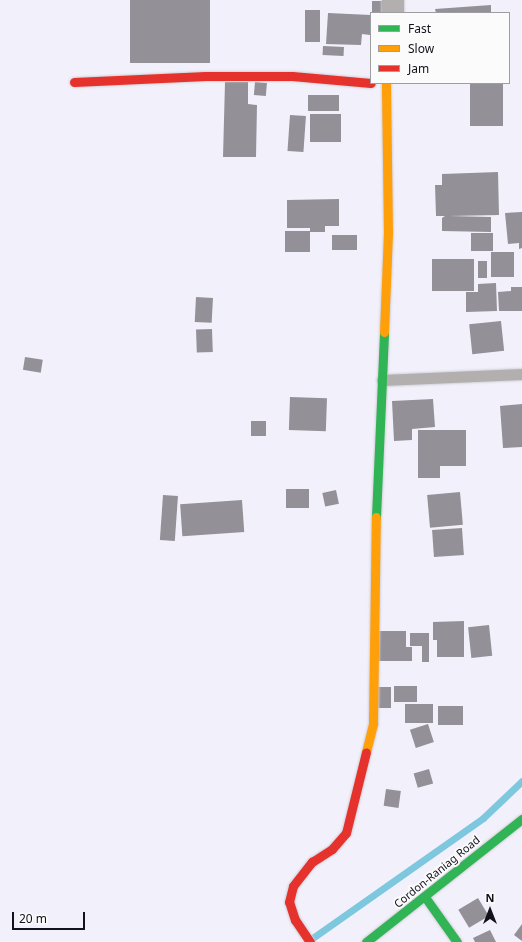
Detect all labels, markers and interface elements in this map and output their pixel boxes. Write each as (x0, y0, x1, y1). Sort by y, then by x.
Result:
legend (370, 12, 510, 84)
text: Fast (408, 20, 431, 37)
text: Slow (408, 40, 434, 57)
text: Jam (408, 60, 429, 77)
street label: Cordon-Raniag Road (391, 833, 483, 911)
north arrow (470, 890, 510, 930)
text: N (486, 890, 494, 905)
scale bar (14, 904, 87, 930)
text: 20 m (19, 910, 47, 927)

